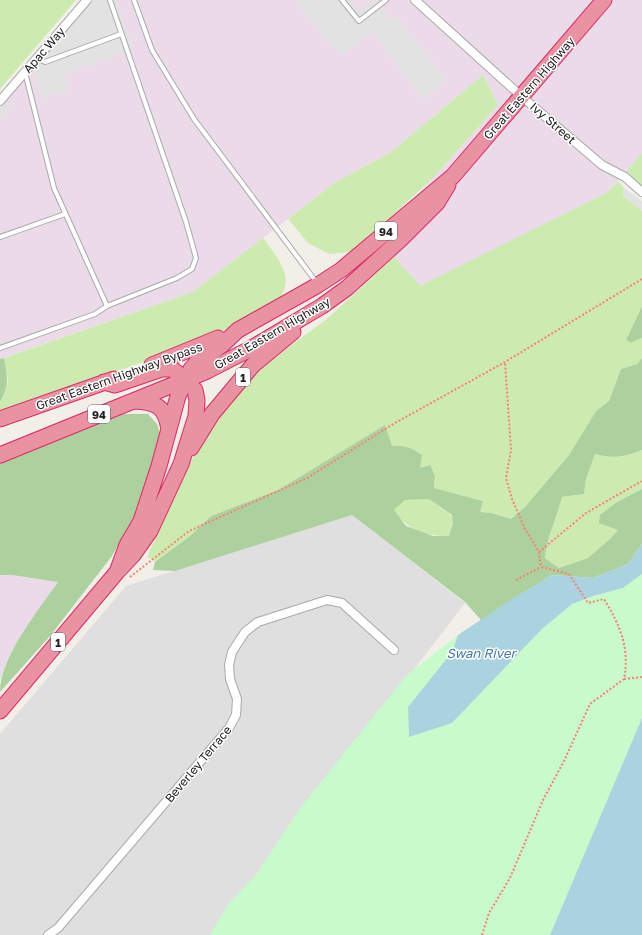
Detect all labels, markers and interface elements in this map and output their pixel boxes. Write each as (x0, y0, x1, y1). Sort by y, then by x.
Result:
street label: Apac Way (20, 24, 68, 76)
street label: Great Eastern Highway (480, 33, 578, 142)
street label: Ivy Street (527, 99, 579, 147)
road number: 94 (375, 222, 397, 240)
street label: Great Eastern Highway (211, 294, 333, 372)
street label: Great Eastern Highway Bypass (34, 339, 204, 413)
road number: 1 (236, 368, 250, 386)
road number: 94 (88, 405, 110, 423)
road number: 1 (51, 633, 65, 651)
water label: Swan River (446, 645, 517, 661)
street label: Beverley Terrace (161, 722, 235, 806)

